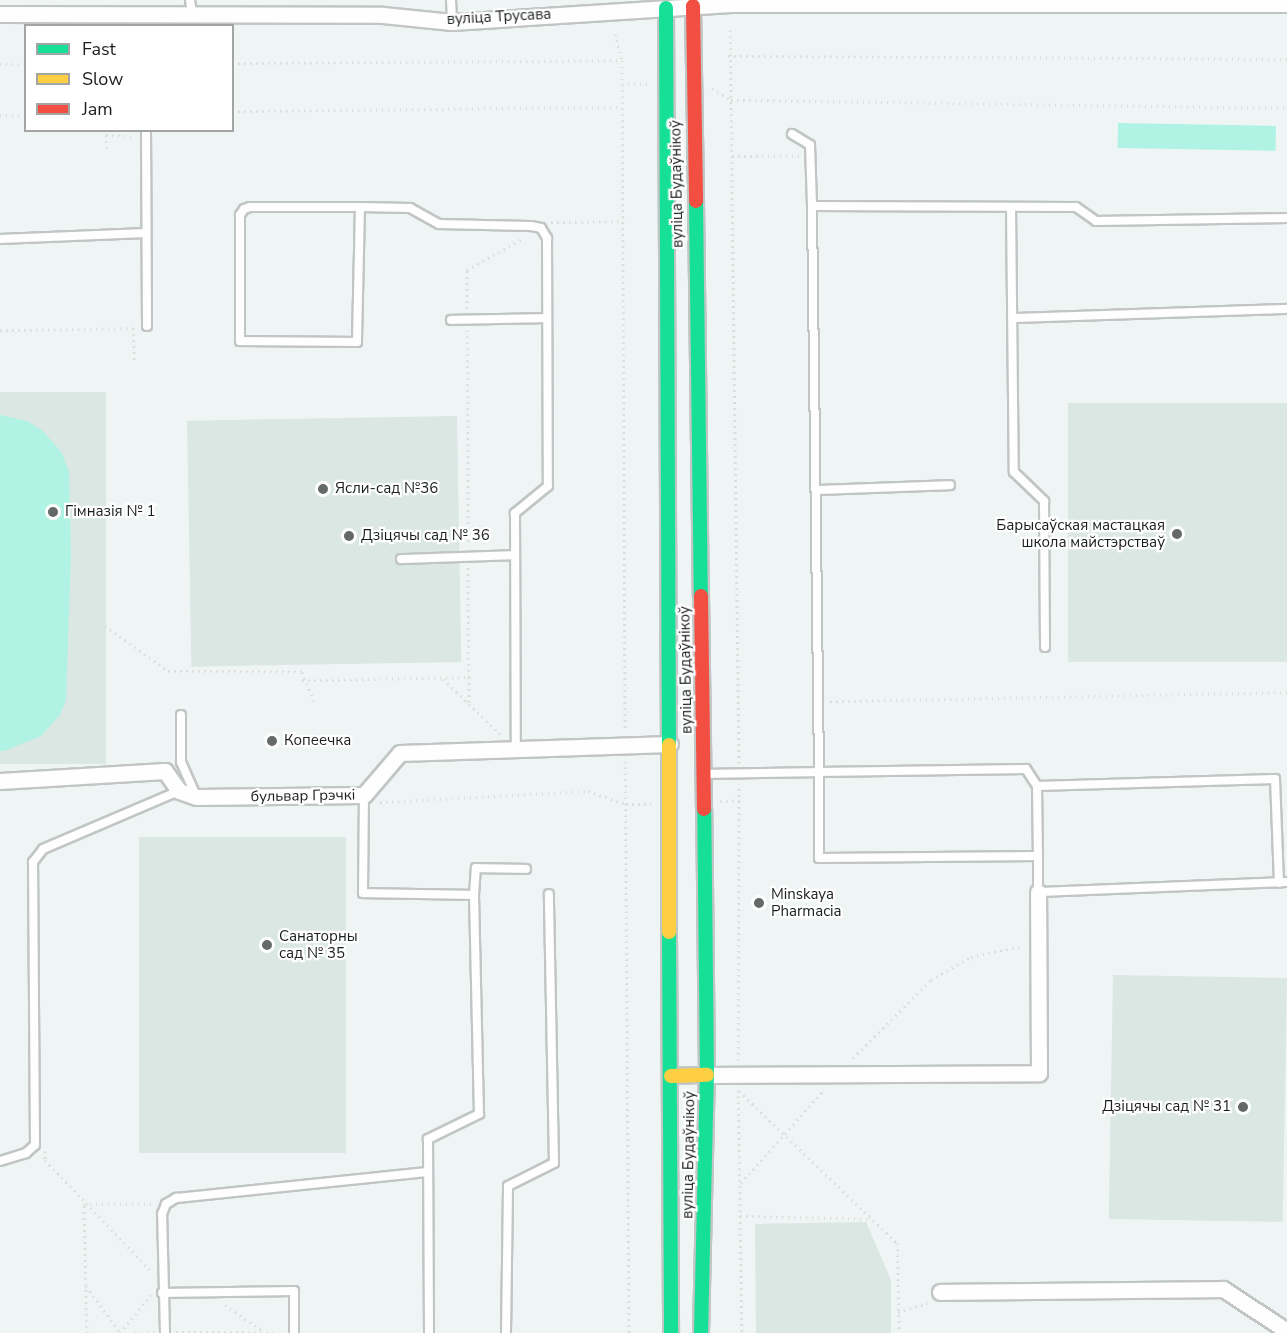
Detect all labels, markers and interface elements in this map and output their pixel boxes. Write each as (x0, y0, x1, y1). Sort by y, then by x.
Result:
street label: вуліца Трусава (446, 5, 552, 29)
legend (24, 24, 234, 132)
text: Fast (82, 37, 116, 61)
text: Slow (82, 67, 123, 91)
text: Jam (82, 97, 113, 121)
street label: вуліца Будаўнікоў (667, 120, 687, 248)
place label: Ясли-сад №36 (335, 480, 438, 498)
marker: Ясли-сад №36 (316, 482, 330, 496)
place label: Гімназія № 1 (65, 503, 156, 521)
marker: Гімназія № 1 (46, 505, 60, 519)
place label: Барысаўская мастацкая школа майстэрстваў (996, 516, 1165, 551)
place label: Дзіцячы сад № 36 (361, 527, 490, 545)
marker: Барысаўская мастацкая школа майстэрстваў (1170, 527, 1184, 541)
marker: Дзіцячы сад № 36 (342, 529, 356, 543)
street label: вуліца Будаўнікоў (676, 606, 696, 734)
place label: Копеечка (284, 732, 351, 750)
marker: Копеечка (265, 734, 279, 748)
street label: бульвар Грэчкі (251, 786, 355, 806)
place label: Minskaya Pharmacia (771, 885, 841, 920)
marker: Minskaya Pharmacia (752, 896, 766, 910)
place label: Санаторны сад № 35 (279, 927, 358, 962)
marker: Санаторны сад № 35 (260, 938, 274, 952)
street label: вуліца Будаўнікоў (679, 1091, 699, 1219)
place label: Дзіцячы сад № 31 (1102, 1098, 1231, 1116)
marker: Дзіцячы сад № 31 (1236, 1100, 1250, 1114)

